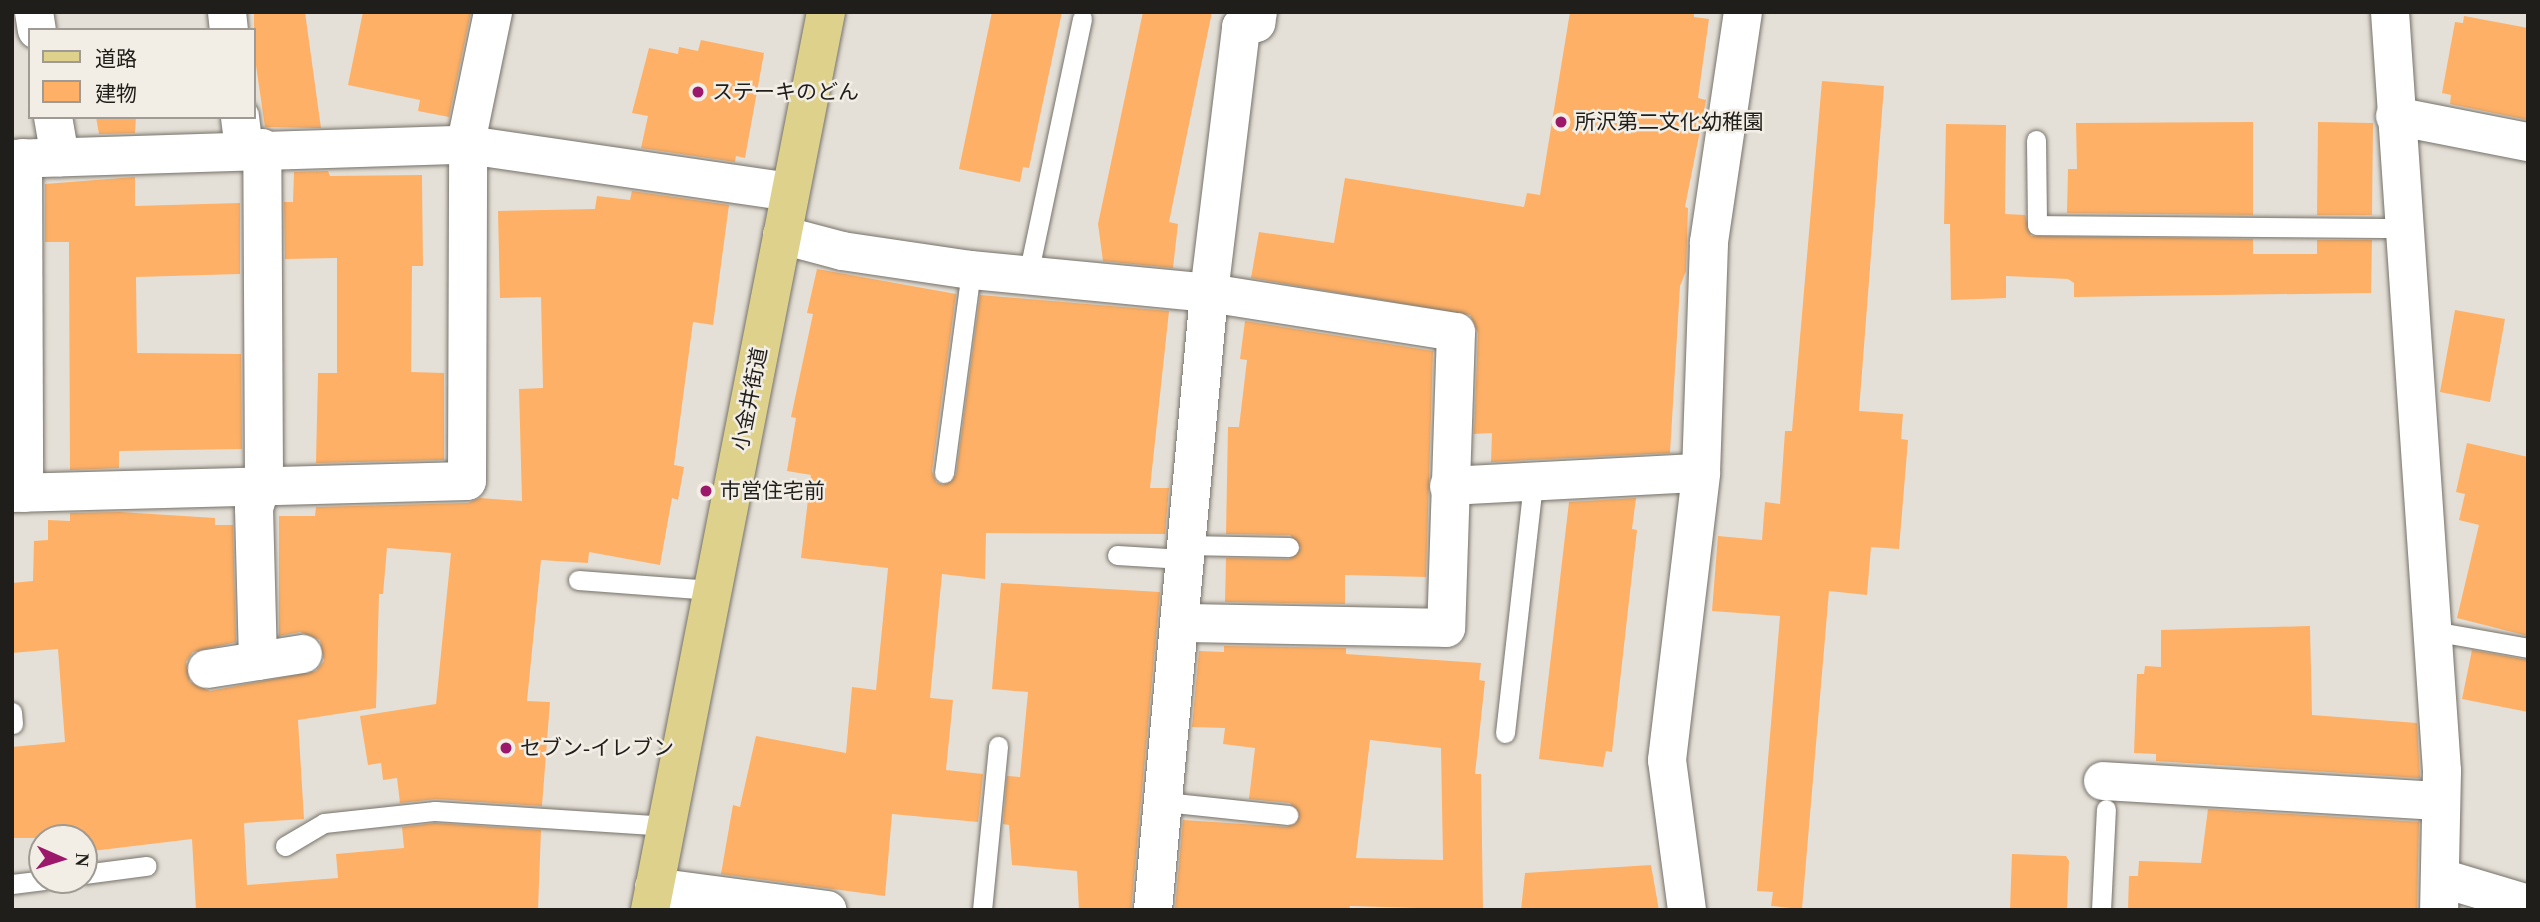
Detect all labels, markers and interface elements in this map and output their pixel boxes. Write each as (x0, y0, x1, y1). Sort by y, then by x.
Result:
legend (28, 28, 256, 119)
text: 道路 (95, 47, 137, 71)
place label: ステーキのどん (712, 79, 859, 105)
text: 建物 (95, 82, 137, 106)
marker: ステーキのどん (690, 84, 706, 100)
place label: 所沢第二文化幼稚園 (1575, 109, 1764, 135)
marker: 所沢第二文化幼稚園 (1553, 114, 1569, 130)
street label: 小金井街道 (728, 345, 772, 453)
place label: 市営住宅前 (720, 478, 825, 504)
marker: 市営住宅前 (698, 483, 714, 499)
place label: セブン-イレブン (520, 735, 674, 761)
marker: セブン-イレブン (498, 740, 514, 756)
north arrow (28, 824, 98, 894)
text: N (72, 853, 93, 867)

